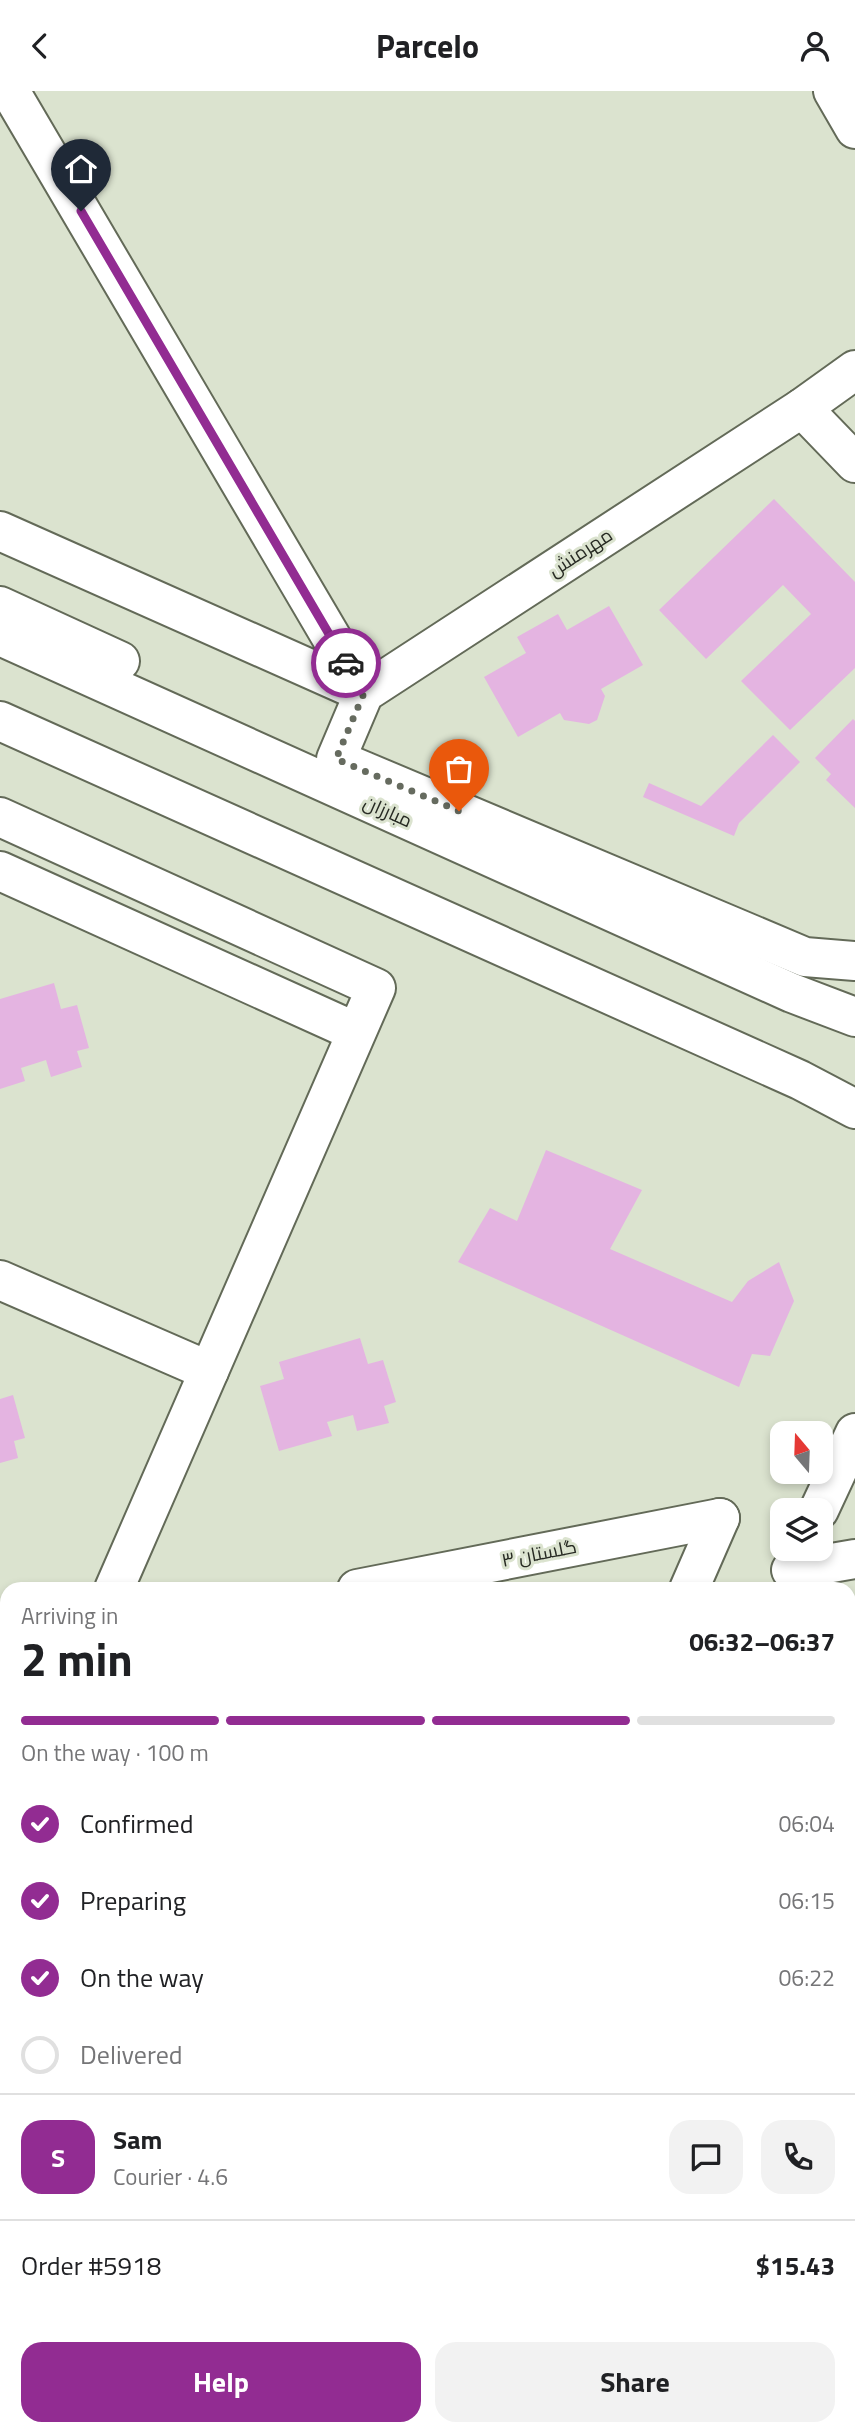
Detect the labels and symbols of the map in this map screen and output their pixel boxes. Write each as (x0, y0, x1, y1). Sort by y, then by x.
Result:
pin (51, 139, 111, 211)
street label: مهرمنش (542, 520, 618, 583)
courier (311, 628, 381, 698)
pin (429, 739, 489, 811)
street label: مبارزان (359, 787, 417, 834)
north arrow (770, 1421, 833, 1484)
street label: گلستان ۳ (499, 1531, 579, 1574)

